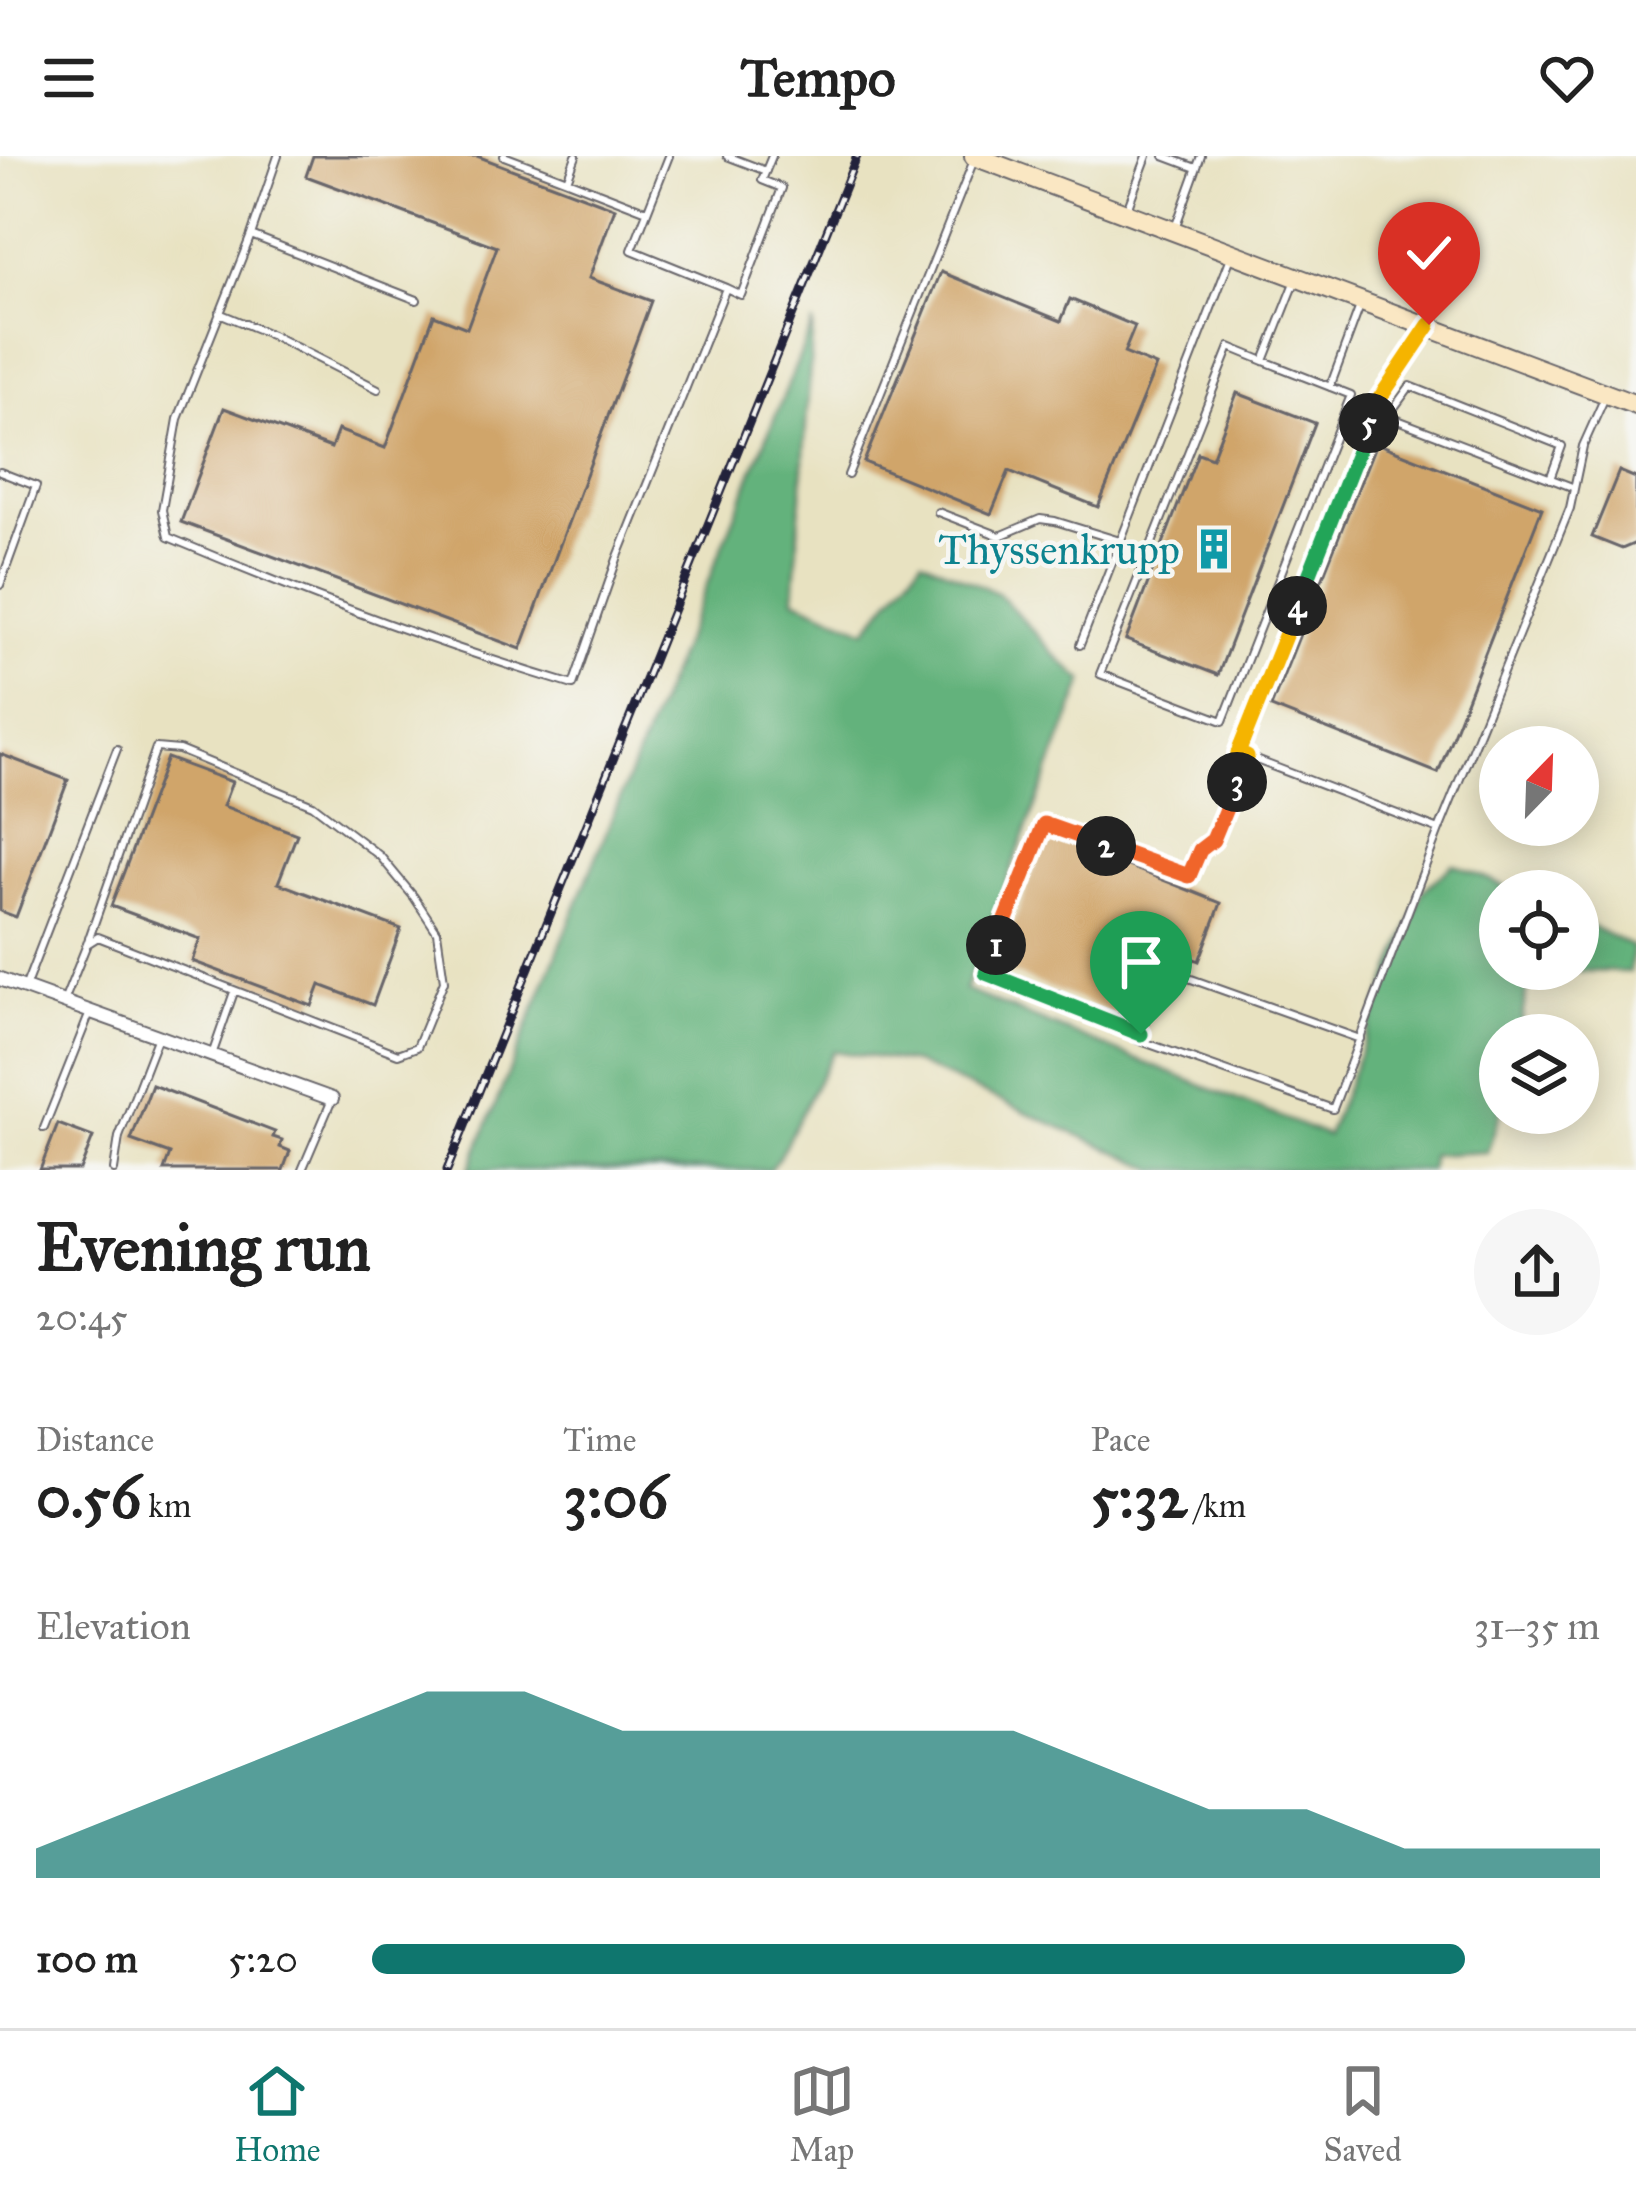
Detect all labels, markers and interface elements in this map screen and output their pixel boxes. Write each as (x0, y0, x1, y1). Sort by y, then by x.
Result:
icon: menu (36, 45, 102, 111)
text: Tempo (740, 45, 896, 111)
icon: heart (1534, 45, 1600, 111)
pin (1378, 202, 1480, 325)
icon: check (1396, 220, 1462, 286)
pin: 5 (1339, 393, 1399, 453)
text: 5 (1361, 403, 1377, 443)
place label: Thyssenkrupp (938, 524, 1180, 576)
building icon: Thyssenkrupp (1191, 526, 1237, 572)
pin: 4 (1267, 576, 1327, 636)
text: 4 (1288, 586, 1306, 626)
north arrow (1479, 726, 1599, 846)
map controls (1479, 726, 1599, 1134)
pin: 3 (1207, 752, 1267, 812)
text: 3 (1230, 762, 1244, 802)
pin: 2 (1076, 816, 1136, 876)
text: 2 (1098, 826, 1114, 866)
button: locate (1479, 870, 1599, 990)
pin (1090, 911, 1192, 1034)
pin: 1 (966, 915, 1026, 975)
text: 1 (989, 925, 1003, 965)
icon: arrive (1108, 929, 1174, 995)
button: layers (1479, 1014, 1599, 1134)
text: Evening run (36, 1207, 371, 1288)
button: share (1474, 1209, 1600, 1335)
text: 20:45 (36, 1293, 128, 1341)
text: Distance (36, 1420, 154, 1460)
text: Time (563, 1420, 636, 1460)
text: Pace (1091, 1420, 1151, 1460)
text: 0.56 (36, 1460, 141, 1533)
text: 3:06 (563, 1460, 668, 1533)
text: 5:32 (1091, 1460, 1187, 1533)
text: km (141, 1486, 191, 1526)
text: /km (1187, 1486, 1246, 1526)
text: Elevation (36, 1602, 191, 1650)
text: 31–35 m (1474, 1602, 1600, 1650)
text: 100 m (36, 1935, 138, 1983)
text: 5:20 (228, 1935, 298, 1983)
tab: Home (234, 2058, 321, 2170)
tab: Map (789, 2058, 855, 2170)
tab: Saved (1323, 2058, 1402, 2170)

